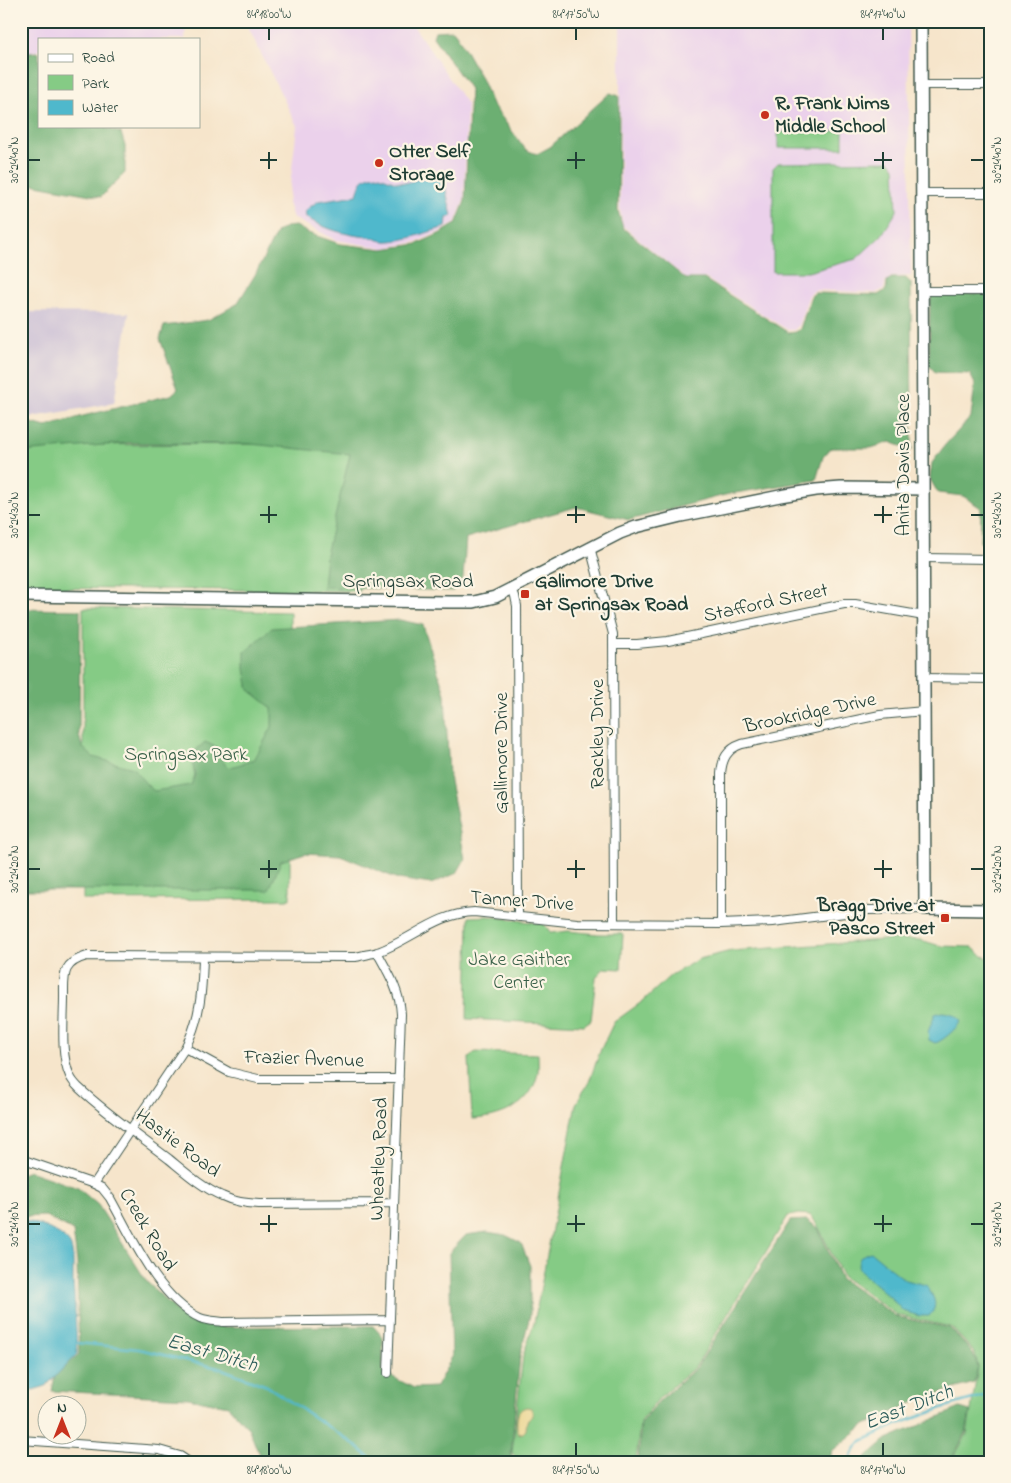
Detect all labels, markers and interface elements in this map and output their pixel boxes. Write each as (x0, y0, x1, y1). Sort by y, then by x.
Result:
text: 84°18'00"W (247, 6, 291, 24)
text: 84°17'50"W (553, 6, 599, 24)
text: 84°17'40"W (861, 6, 905, 24)
legend (38, 38, 200, 128)
text: Road (82, 47, 115, 69)
text: Park (82, 73, 110, 95)
place label: R. Frank Nims Middle School (775, 90, 890, 142)
text: Water (82, 97, 118, 119)
marker: R. Frank Nims Middle School (759, 109, 771, 121)
text: 30°24'40"N (6, 137, 24, 183)
text: 30°24'40"N (989, 137, 1007, 183)
place label: Otter Self Storage (389, 138, 471, 191)
marker: Otter Self Storage (373, 157, 385, 169)
street label: Anita Davis Place (890, 394, 919, 536)
text: 30°24'30"N (6, 492, 24, 538)
text: 30°24'30"N (989, 492, 1007, 538)
street label: Springsax Road (343, 568, 473, 598)
place label: Galimore Drive at Springsax Road (535, 568, 689, 621)
street label: Stafford Street (701, 577, 831, 631)
marker: Galimore Drive at Springsax Road (519, 588, 531, 600)
street label: Rackley Drive (584, 679, 613, 789)
street label: Brookridge Drive (740, 686, 879, 743)
street label: Gallimore Drive (488, 692, 517, 814)
park label: Springsax Park (124, 741, 248, 771)
text: 30°24'20"N (6, 845, 24, 893)
text: 30°24'20"N (989, 845, 1007, 893)
street label: Tanner Drive (469, 884, 575, 920)
place label: Bragg Drive at Pasco Street (816, 892, 935, 944)
marker: Bragg Drive at Pasco Street (939, 912, 951, 924)
park label: Jake Gaither Center (468, 946, 571, 998)
street label: Frazier Avenue (242, 1043, 365, 1077)
street label: Wheatley Road (363, 1097, 397, 1221)
street label: Hastie Road (128, 1102, 226, 1186)
street label: Creek Road (111, 1183, 183, 1277)
text: 30°24'10"N (6, 1201, 24, 1247)
text: 30°24'10"N (989, 1201, 1007, 1247)
water label: East Ditch (163, 1327, 262, 1381)
water label: East Ditch (860, 1377, 959, 1439)
north arrow (38, 1396, 88, 1446)
text: N (57, 1398, 67, 1419)
text: 84°18'00"W (247, 1462, 291, 1480)
text: 84°17'50"W (553, 1462, 599, 1480)
text: 84°17'40"W (861, 1462, 905, 1480)

